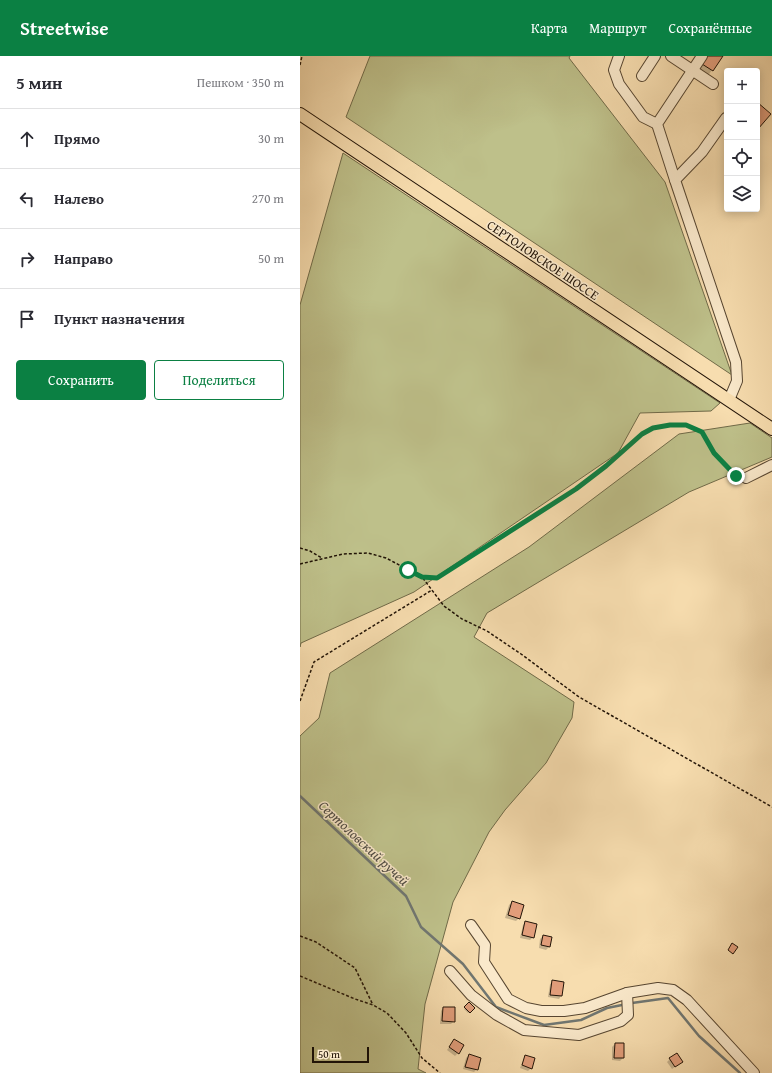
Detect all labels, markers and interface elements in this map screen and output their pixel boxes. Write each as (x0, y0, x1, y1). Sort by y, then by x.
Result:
text: Streetwise (20, 14, 109, 42)
text: Карта (531, 18, 567, 38)
text: Маршрут (589, 18, 647, 38)
text: Сохранённые (669, 18, 752, 38)
map controls (724, 68, 760, 212)
button: + (724, 68, 760, 104)
text: 5 мин (16, 70, 62, 95)
text: Пешком · 350 m (197, 73, 284, 92)
button: − (724, 104, 760, 140)
icon: ahead (16, 128, 38, 150)
text: Прямо (54, 128, 100, 149)
text: 30 m (258, 129, 284, 148)
button: locate (724, 140, 760, 176)
button: layers (724, 176, 760, 212)
icon: left (16, 188, 38, 210)
text: Налево (54, 188, 104, 209)
text: 270 m (252, 189, 284, 208)
street label: СЕРТОЛОВСКОЕ ШОССЕ (483, 215, 603, 305)
icon: right (16, 248, 38, 270)
text: Направо (54, 248, 113, 269)
text: 50 m (258, 249, 284, 268)
icon: arrive (16, 308, 38, 330)
text: Пункт назначения (54, 308, 185, 329)
button: Сохранить (16, 360, 146, 400)
button: Поделиться (154, 360, 284, 400)
route end (727, 467, 745, 485)
route start (399, 561, 417, 579)
water label: Сертоловский ручей (314, 796, 414, 890)
scale bar (312, 1045, 369, 1064)
text: 50 m (318, 1046, 340, 1062)

